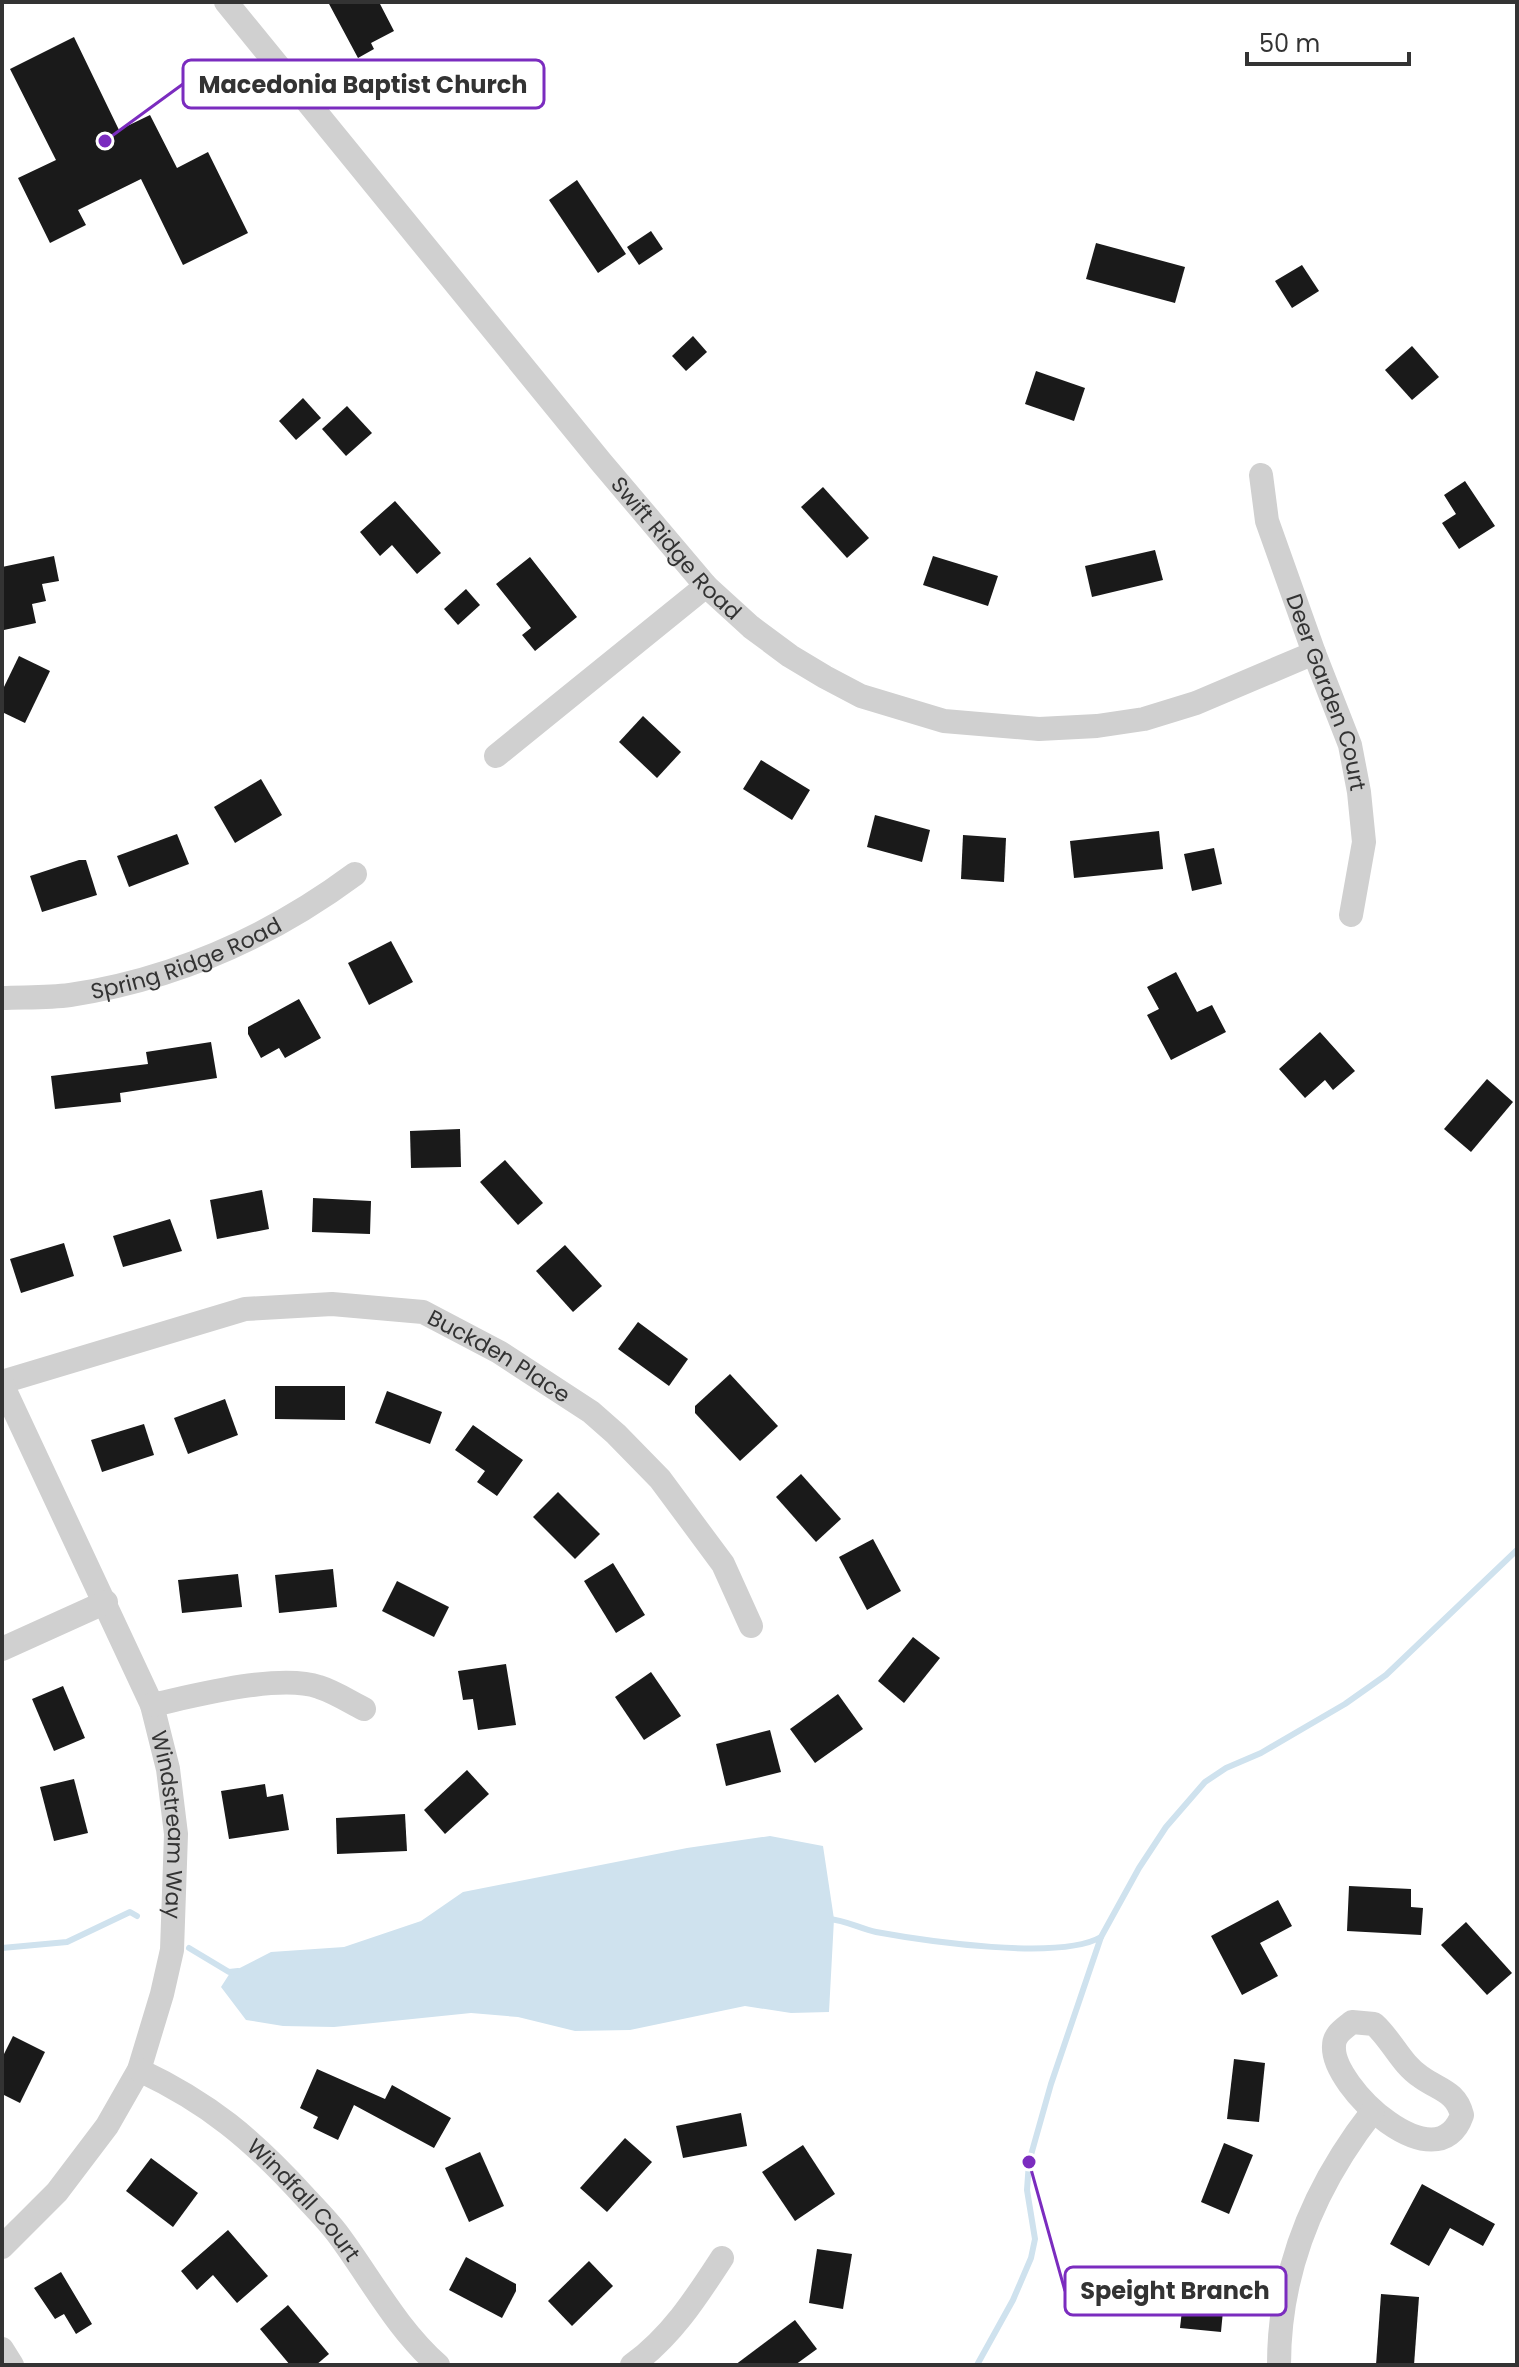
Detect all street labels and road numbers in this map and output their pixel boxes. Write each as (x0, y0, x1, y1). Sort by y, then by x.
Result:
street label: Swift Ridge Road (604, 470, 748, 627)
street label: Deer Garden Court (1278, 590, 1373, 793)
street label: Spring Ridge Road (88, 910, 287, 1007)
street label: Buckden Place (422, 1302, 576, 1410)
street label: Windstream Way (143, 1728, 191, 1920)
street label: Windfall Court (240, 2132, 367, 2268)

